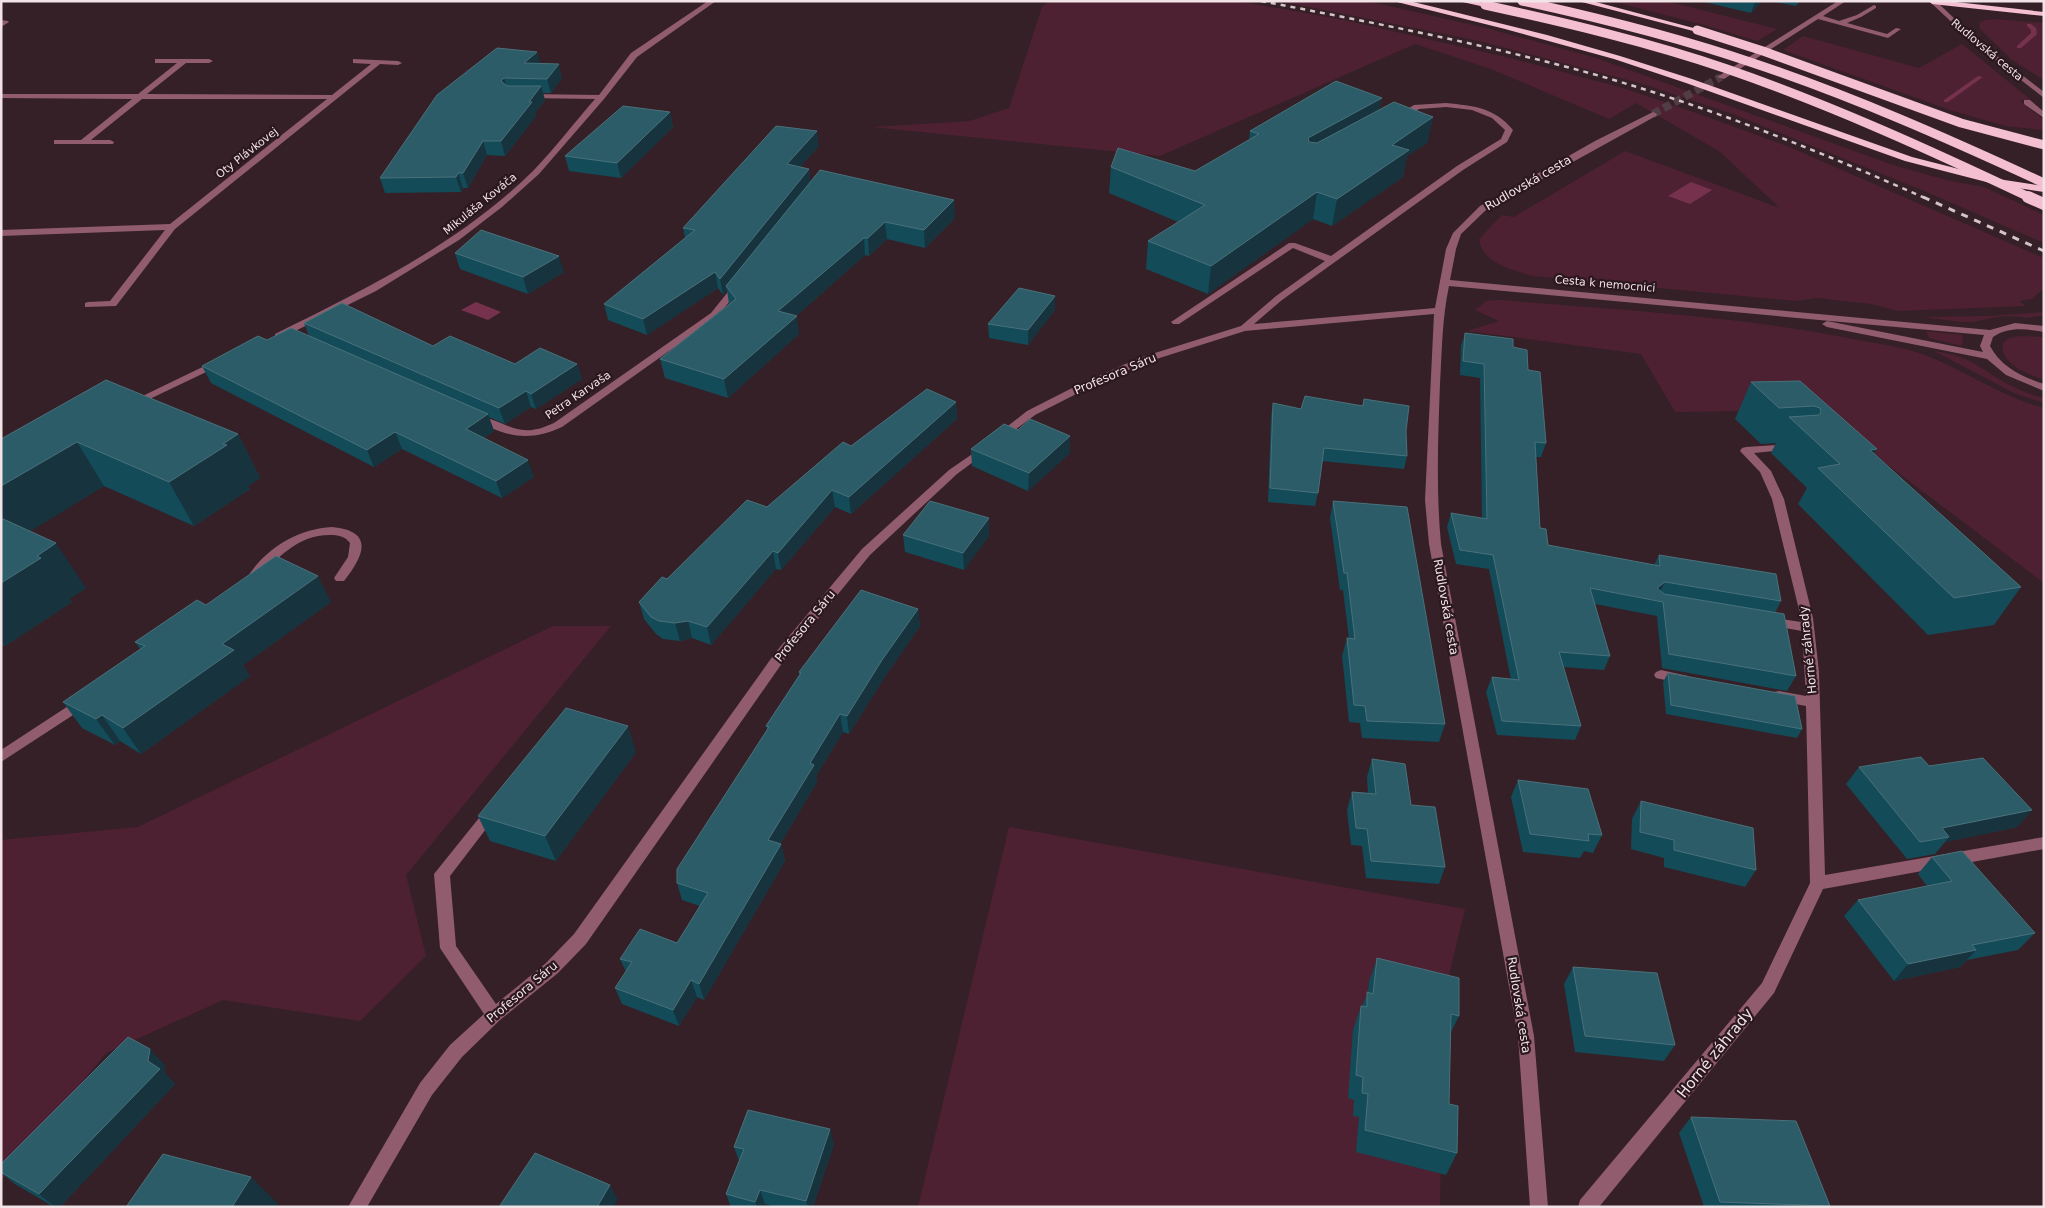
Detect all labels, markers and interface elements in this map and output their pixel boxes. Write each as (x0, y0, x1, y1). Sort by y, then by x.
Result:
street label: Rudlovská cesta (1949, 16, 2025, 84)
street label: Oty Plávkovej (213, 125, 281, 181)
street label: Rudlovská cesta (1482, 153, 1574, 213)
street label: Mikuláša Kováča (441, 170, 519, 238)
street label: Cesta k nemocnici (1554, 273, 1656, 295)
street label: Profesora Sáru (1072, 350, 1158, 398)
street label: Petra Karvaša (543, 368, 613, 422)
street label: Rudlovská cesta (1431, 558, 1461, 656)
street label: Profesora Sáru (772, 587, 838, 665)
street label: Horné záhrady (1796, 605, 1820, 695)
street label: Rudlovská cesta (1504, 956, 1534, 1054)
street label: Profesora Sáru (484, 958, 560, 1026)
street label: Horné záhrady (1673, 1004, 1757, 1101)

